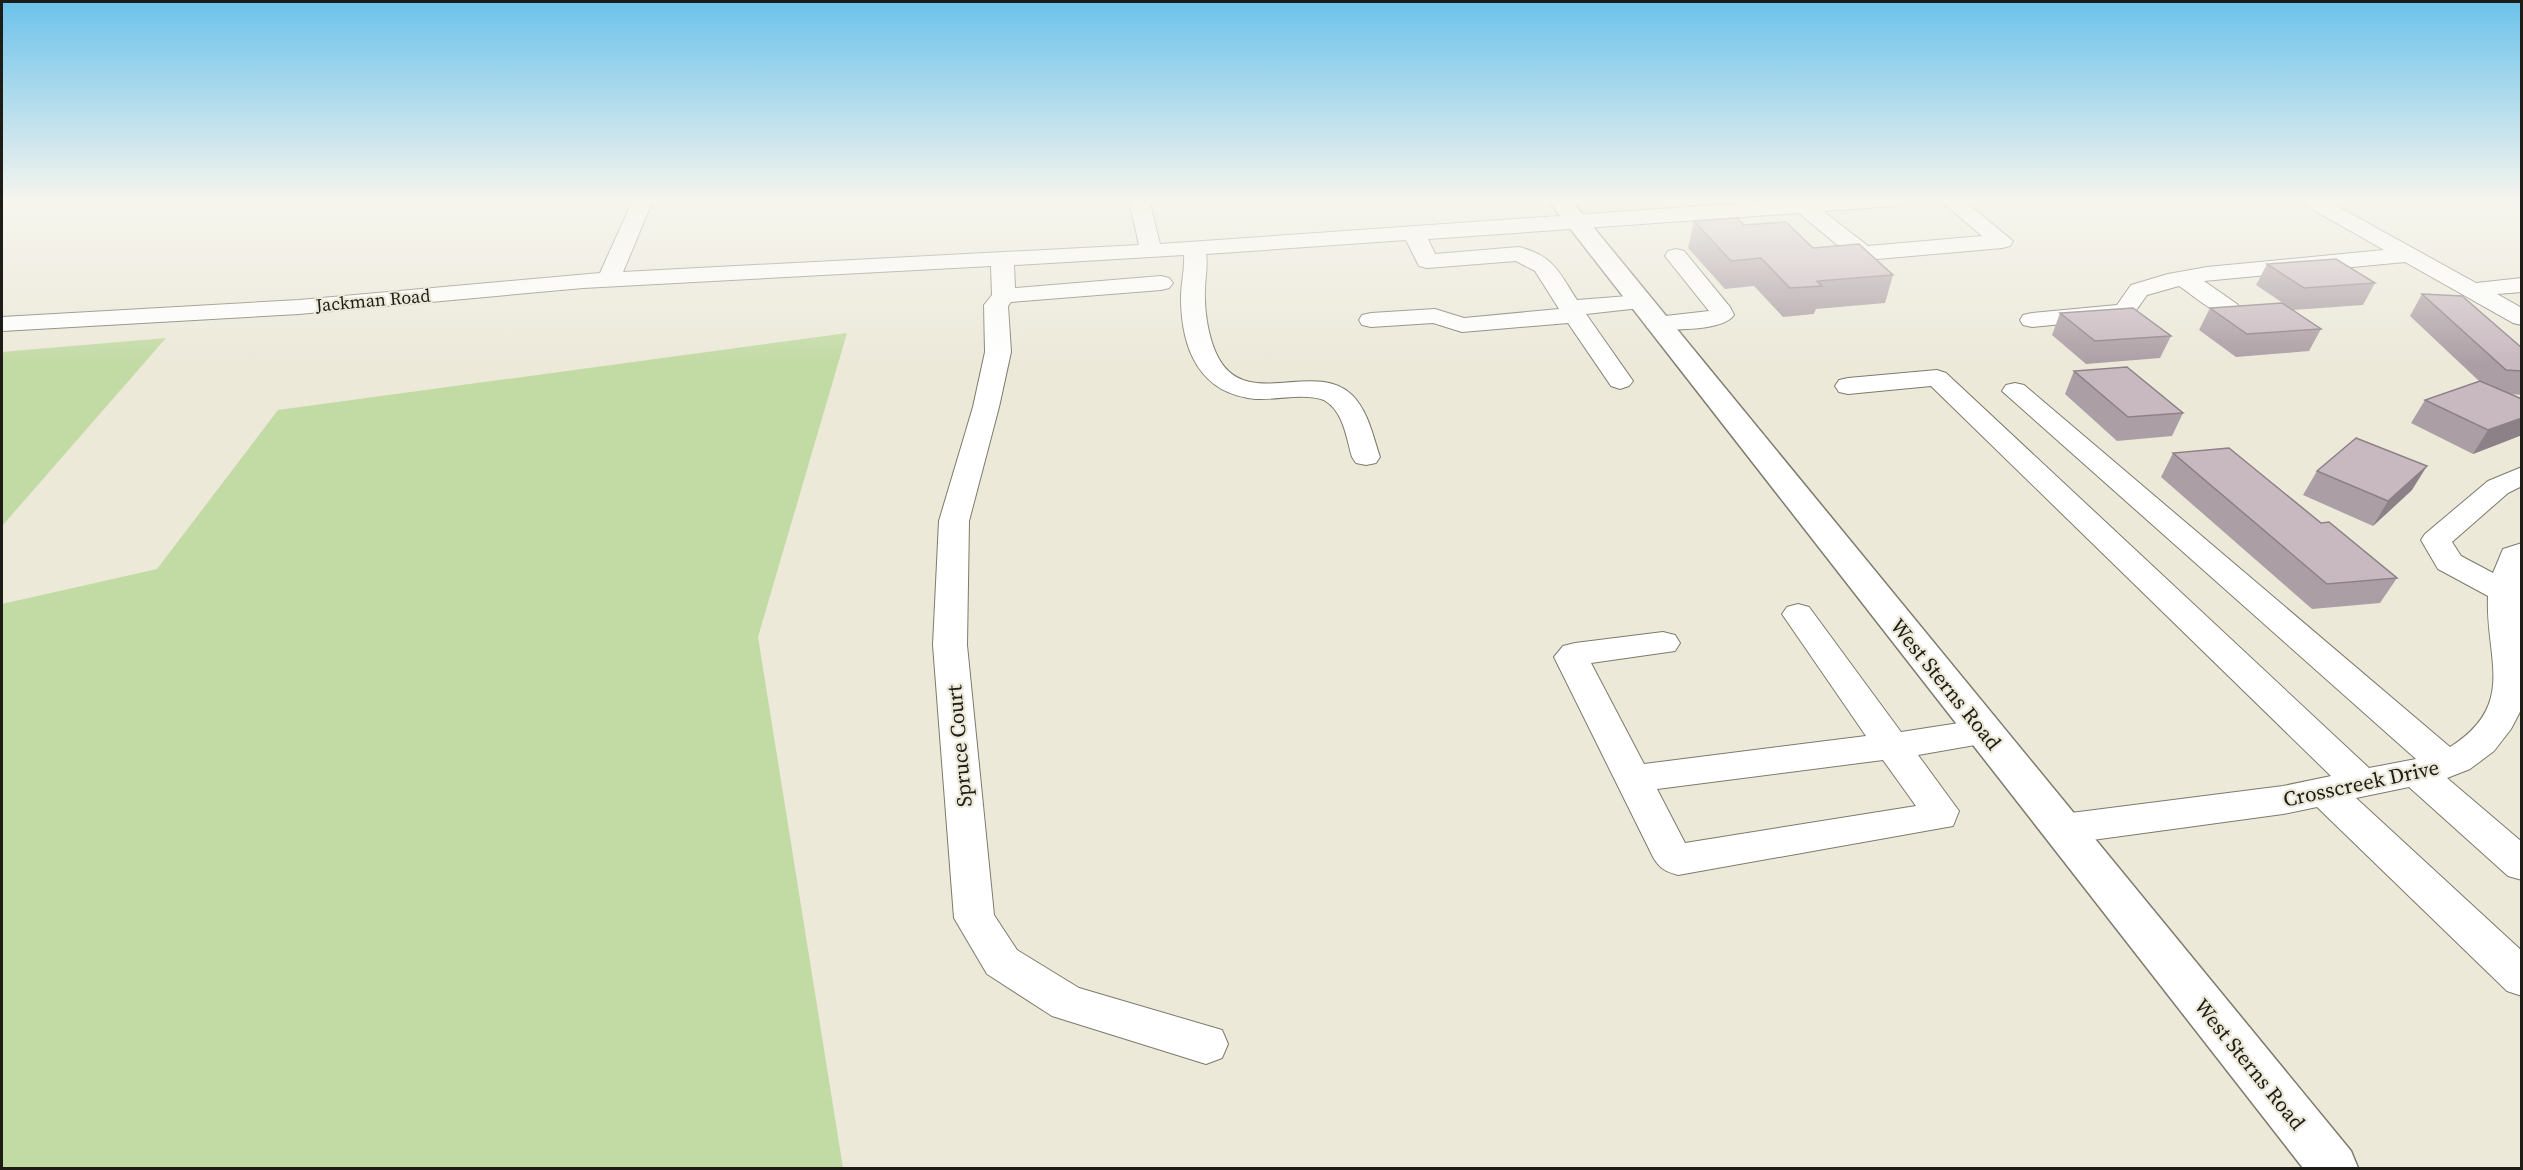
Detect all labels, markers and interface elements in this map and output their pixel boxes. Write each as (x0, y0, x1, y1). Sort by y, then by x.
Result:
street label: Jackman Road (314, 283, 431, 318)
street label: West Sterns Road (1884, 612, 2008, 756)
street label: Spruce Court (939, 684, 979, 808)
street label: Crosscreek Drive (2280, 752, 2442, 814)
street label: West Sterns Road (2188, 992, 2312, 1136)

